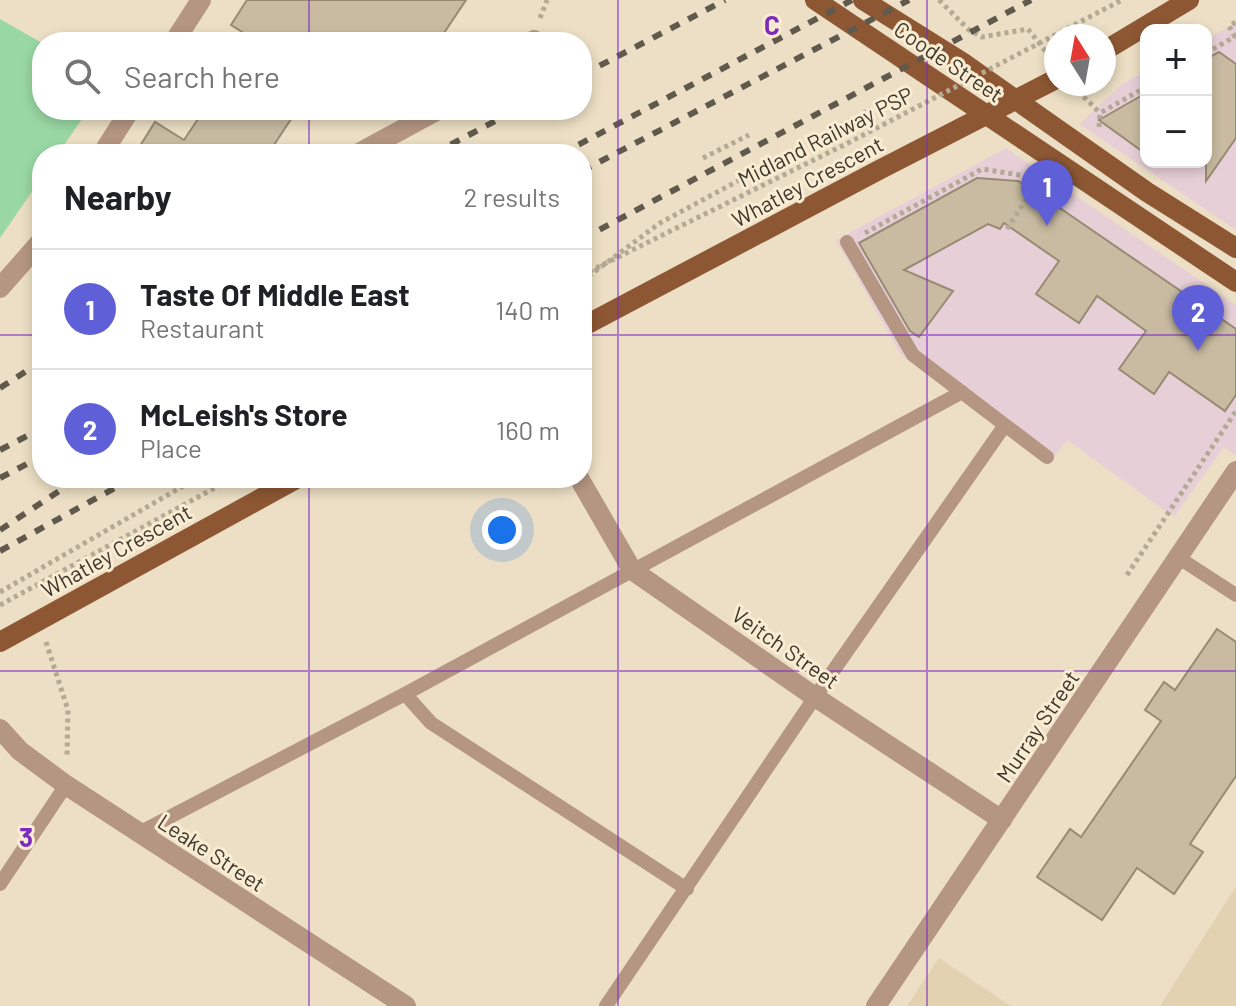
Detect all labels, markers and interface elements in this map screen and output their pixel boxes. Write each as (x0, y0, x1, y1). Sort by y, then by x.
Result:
text: C (764, 9, 780, 40)
street label: Coode Street (890, 15, 1008, 107)
north arrow (1044, 24, 1116, 96)
map controls (1140, 24, 1212, 168)
button: + (1140, 24, 1212, 96)
search box (32, 32, 592, 120)
icon: search (60, 54, 104, 98)
text: Search here (124, 58, 280, 94)
street label: Midland Railway PSP (733, 81, 917, 191)
button: − (1140, 96, 1212, 168)
street label: Whatley Crescent (727, 130, 887, 232)
pin: 1 (1021, 160, 1073, 226)
text: Nearby (64, 176, 172, 217)
text: 2 results (464, 181, 560, 212)
text: Taste Of Middle East (140, 276, 410, 312)
pin: 2 (1172, 285, 1224, 351)
text: 1 (85, 294, 95, 325)
text: 140 m (495, 294, 560, 325)
text: Restaurant (140, 312, 265, 343)
text: McLeish's Store (140, 396, 348, 432)
text: 2 (83, 414, 97, 445)
text: 160 m (496, 414, 560, 445)
text: Place (140, 432, 202, 463)
street label: Whatley Crescent (36, 498, 196, 602)
your location (482, 510, 522, 550)
street label: Veitch Street (727, 601, 845, 693)
street label: Murray Street (990, 665, 1084, 787)
street label: Leake Street (154, 808, 270, 896)
text: 3 (19, 821, 33, 852)

